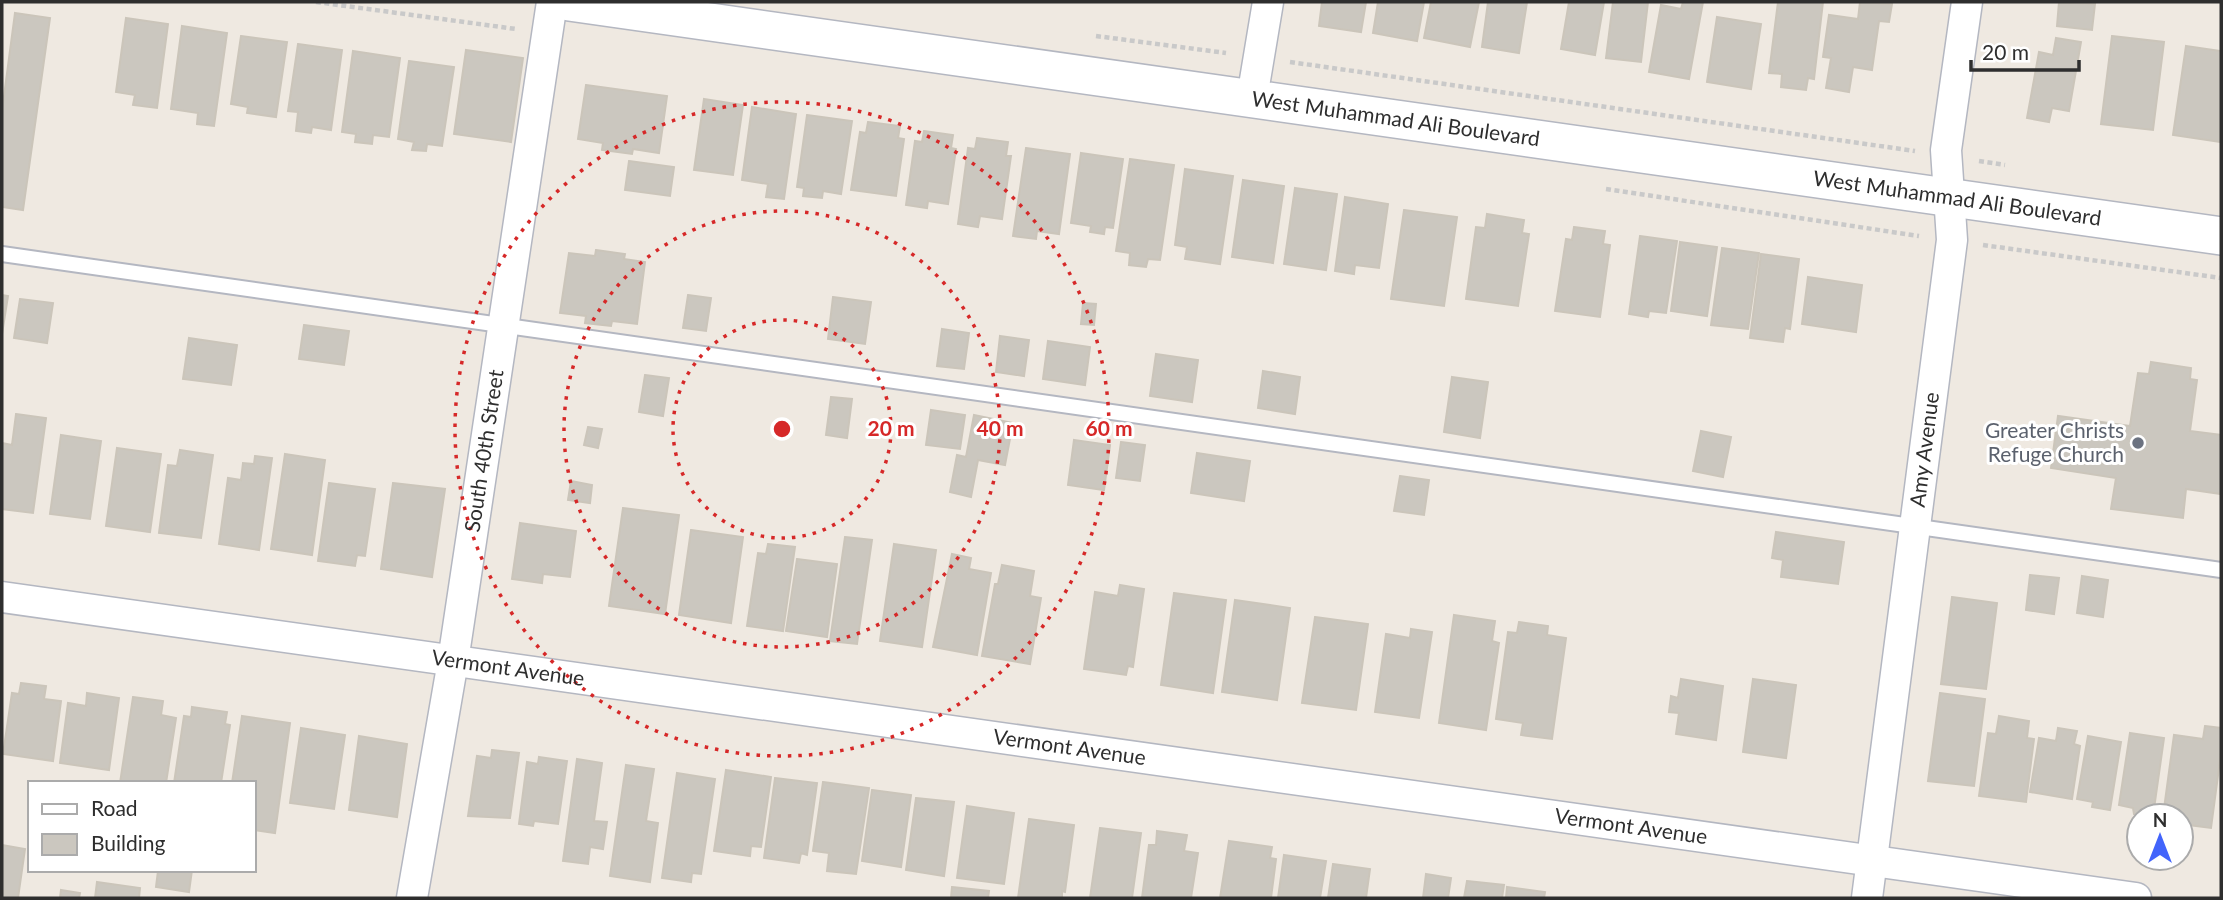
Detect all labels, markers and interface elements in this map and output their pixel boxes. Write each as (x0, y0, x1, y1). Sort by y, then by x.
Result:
scale bar (1971, 28, 2080, 72)
text: 20 m (1982, 39, 2029, 64)
street label: West Muhammad Ali Boulevard (1250, 85, 1542, 150)
street label: West Muhammad Ali Boulevard (1812, 164, 2103, 230)
street label: South 40th Street (459, 367, 508, 534)
street label: Amy Avenue (1904, 391, 1943, 509)
text: 20 m (867, 415, 915, 440)
text: 40 m (976, 415, 1024, 440)
text: 60 m (1085, 415, 1133, 440)
centre of rings (770, 417, 794, 441)
place label: Greater Christs Refuge Church (1985, 417, 2124, 466)
marker: Greater Christs Refuge Church (2130, 435, 2146, 451)
street label: Vermont Avenue (430, 644, 586, 690)
street label: Vermont Avenue (992, 723, 1148, 769)
legend (28, 781, 256, 872)
text: Road (91, 795, 138, 820)
street label: Vermont Avenue (1553, 802, 1709, 848)
north arrow (2125, 802, 2195, 872)
text: N (2153, 808, 2167, 831)
text: Building (91, 830, 166, 855)

